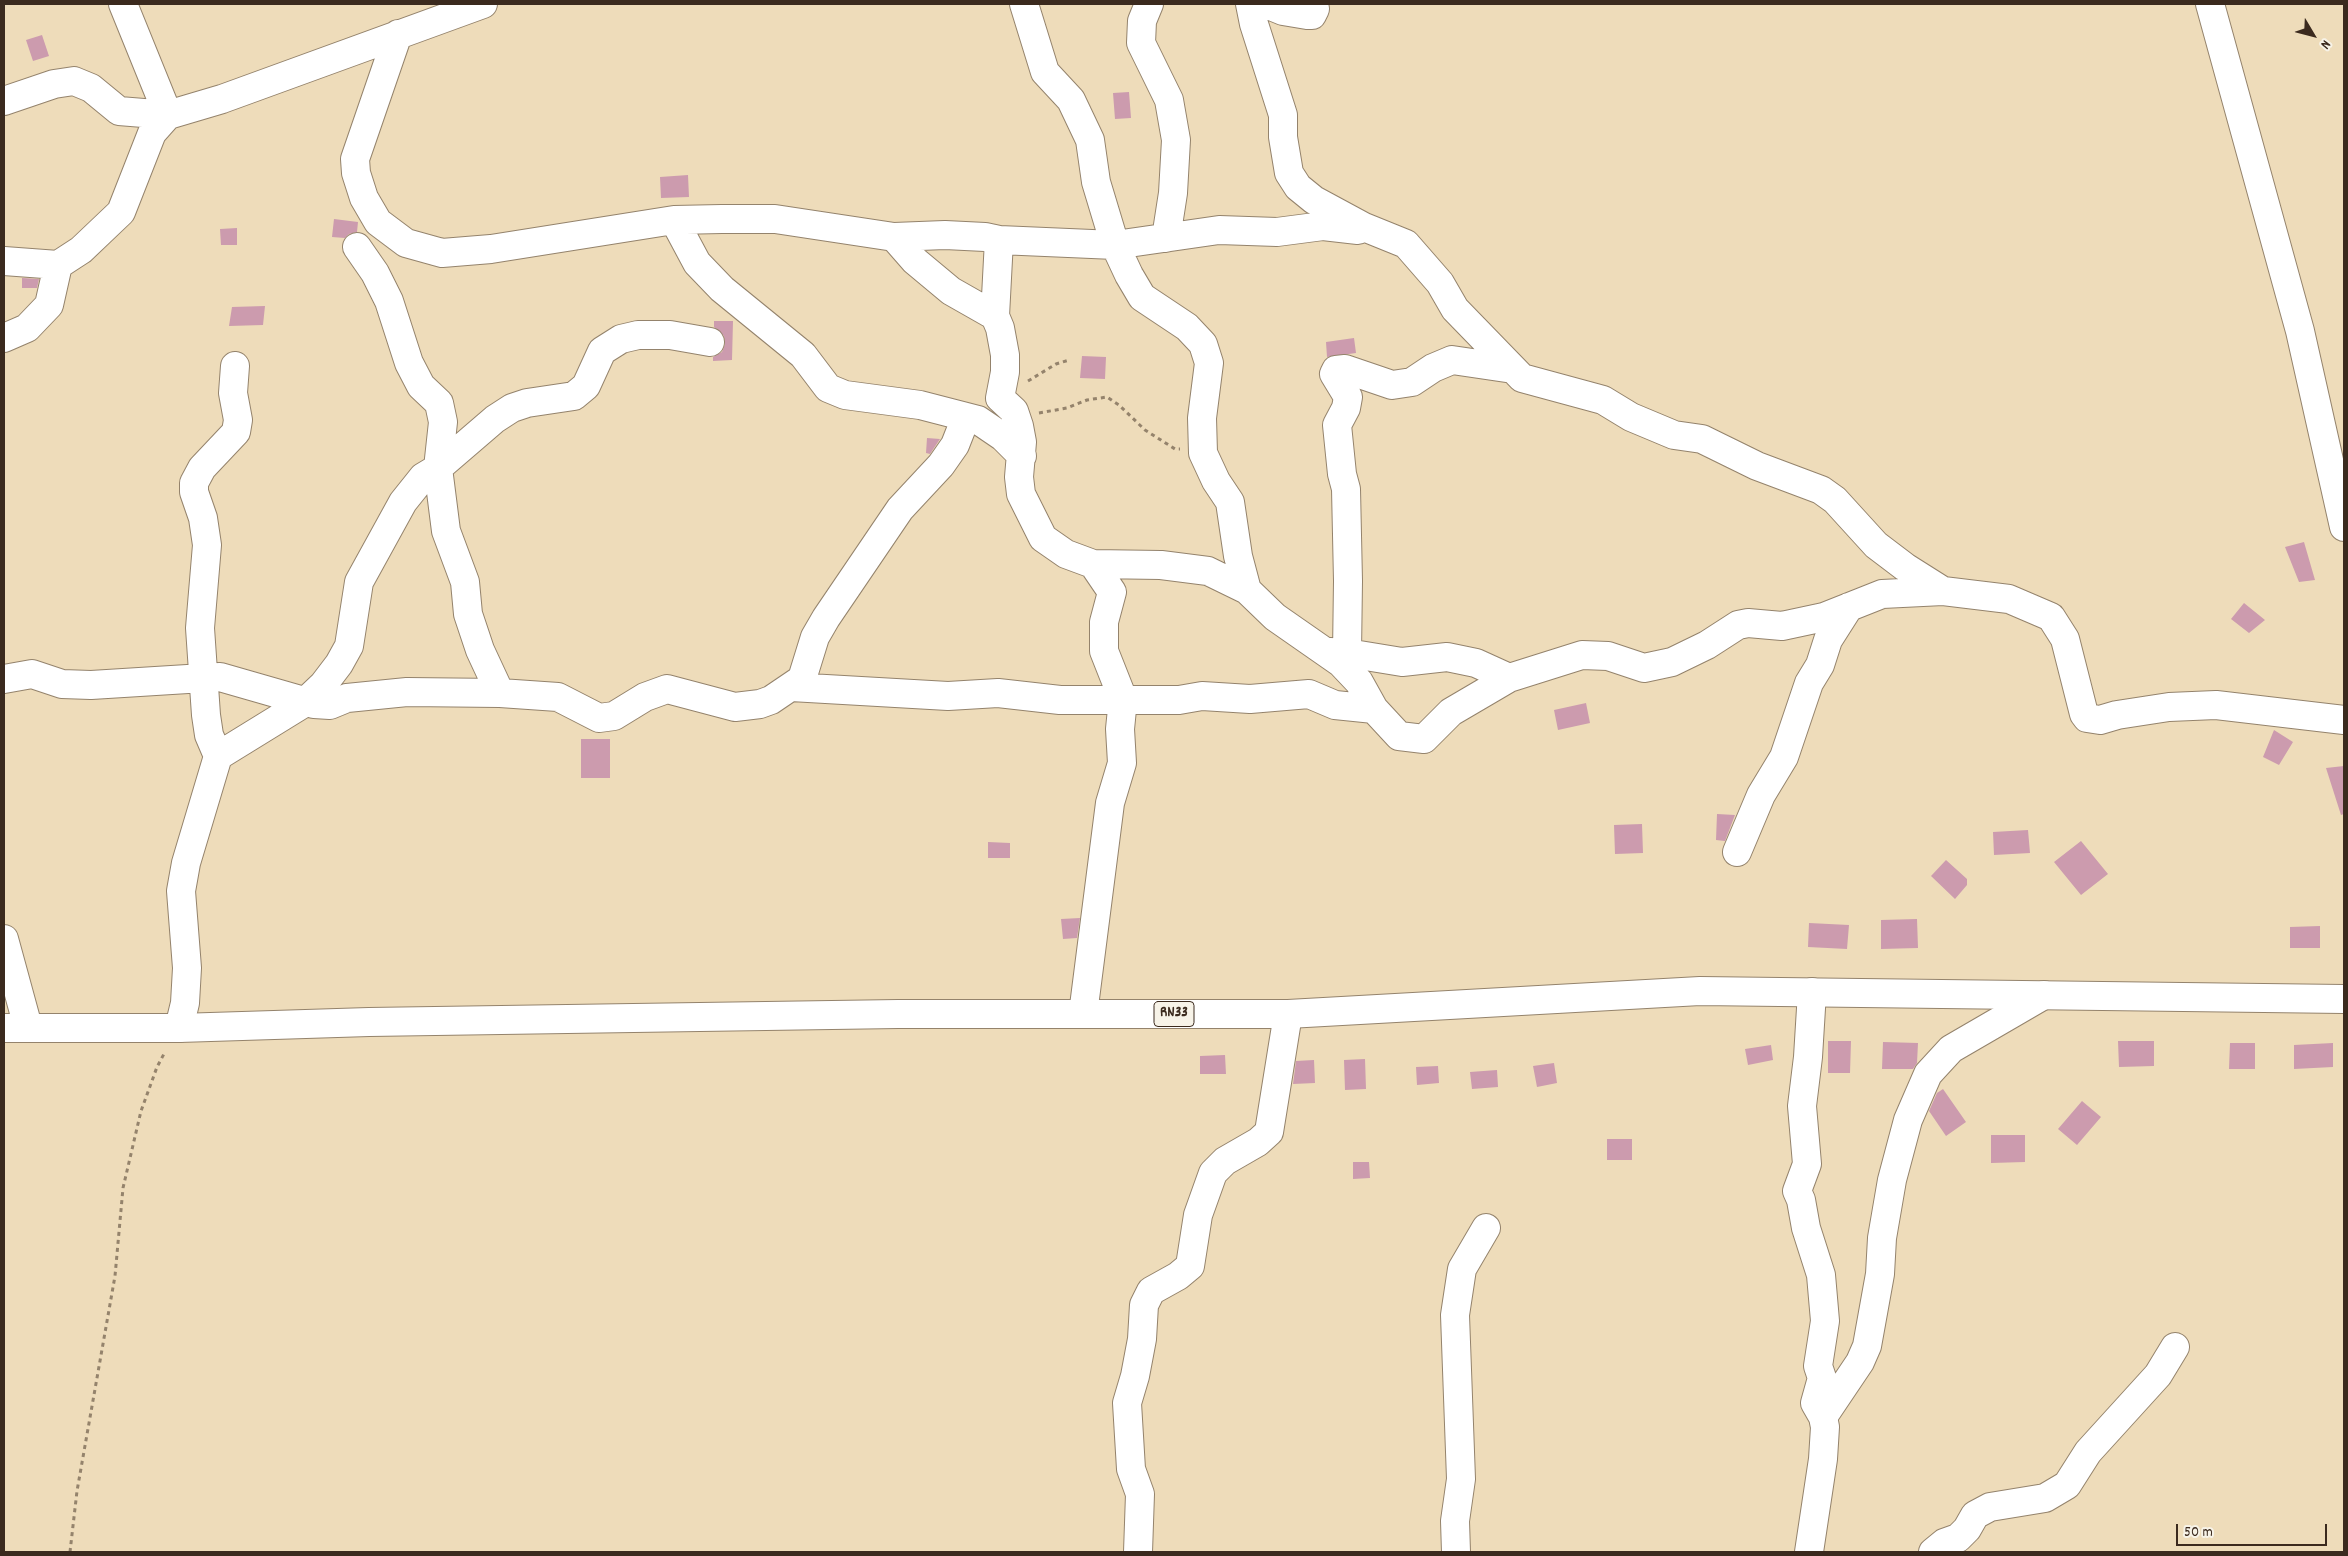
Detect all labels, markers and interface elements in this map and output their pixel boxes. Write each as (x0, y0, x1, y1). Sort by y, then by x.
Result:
north arrow (2288, 10, 2338, 60)
text: N (2315, 35, 2335, 53)
road number: RN33 (1154, 1002, 1194, 1026)
scale bar (2178, 1514, 2329, 1546)
text: 50 m (2184, 1522, 2213, 1544)

